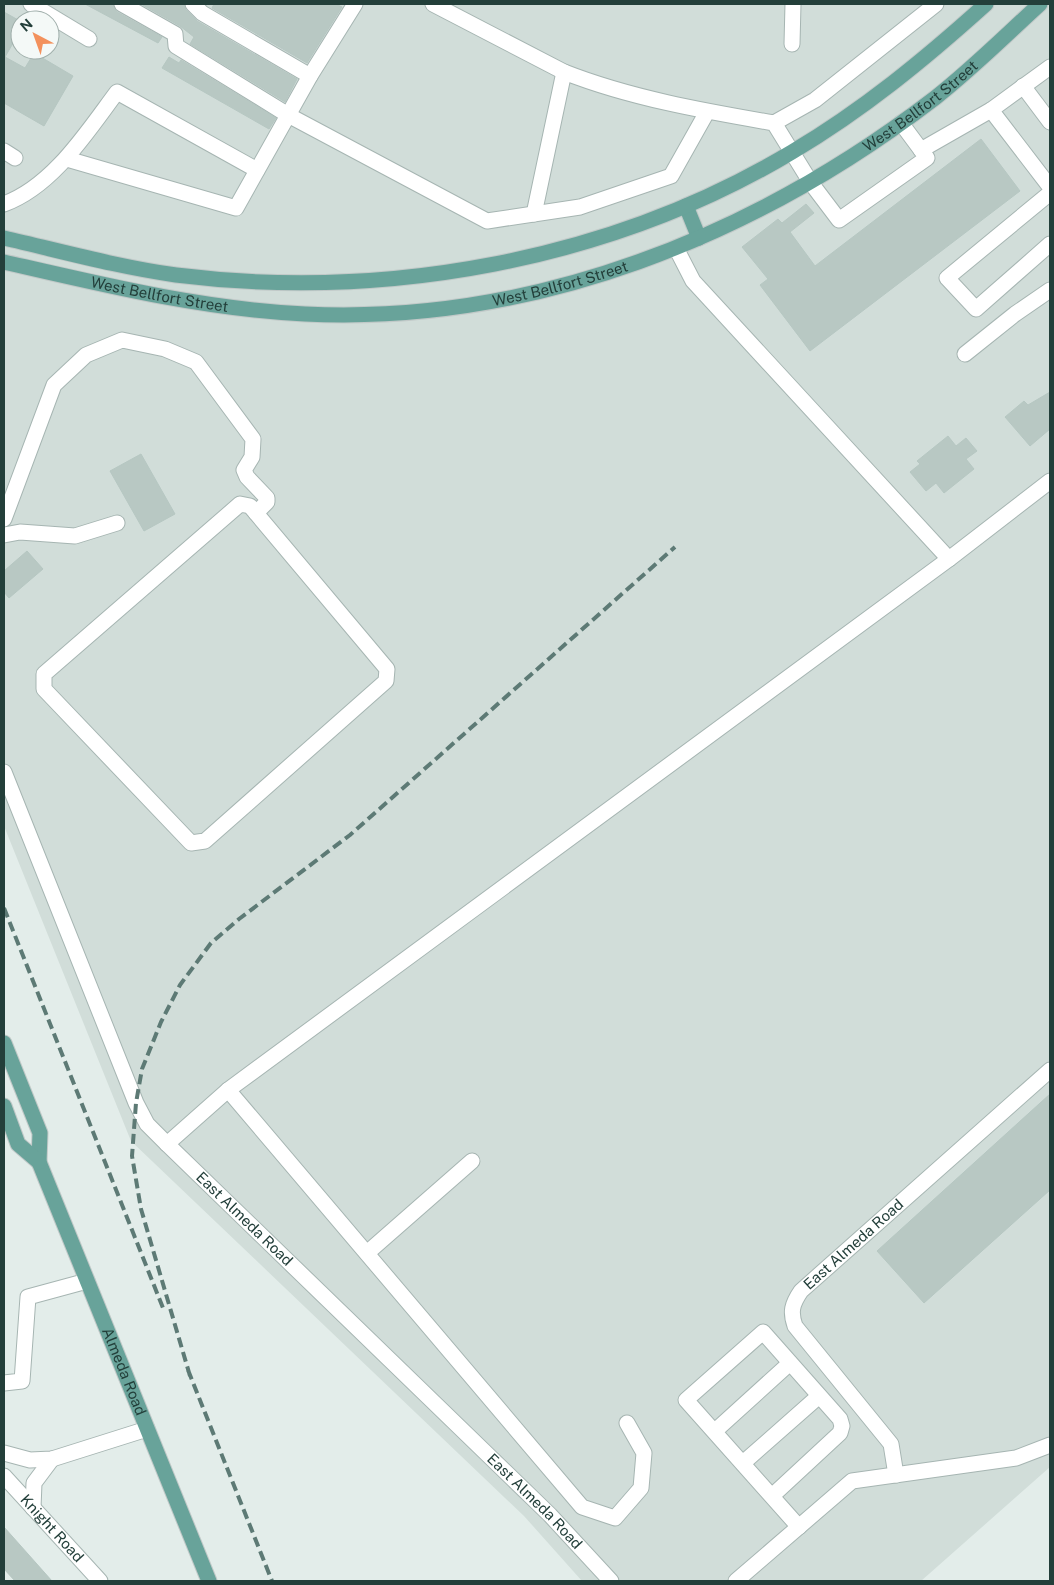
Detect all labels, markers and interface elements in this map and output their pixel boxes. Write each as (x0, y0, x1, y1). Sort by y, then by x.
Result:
north arrow (10, 10, 60, 60)
text: N (17, 16, 36, 35)
street label: West Bellfort Street (860, 57, 981, 155)
street label: West Bellfort Street (491, 257, 630, 309)
street label: West Bellfort Street (89, 273, 230, 315)
street label: East Almeda Road (193, 1168, 296, 1269)
street label: East Almeda Road (800, 1195, 906, 1293)
street label: Almeda Road (99, 1325, 150, 1418)
street label: East Almeda Road (484, 1450, 586, 1552)
street label: Knight Road (17, 1491, 87, 1565)

